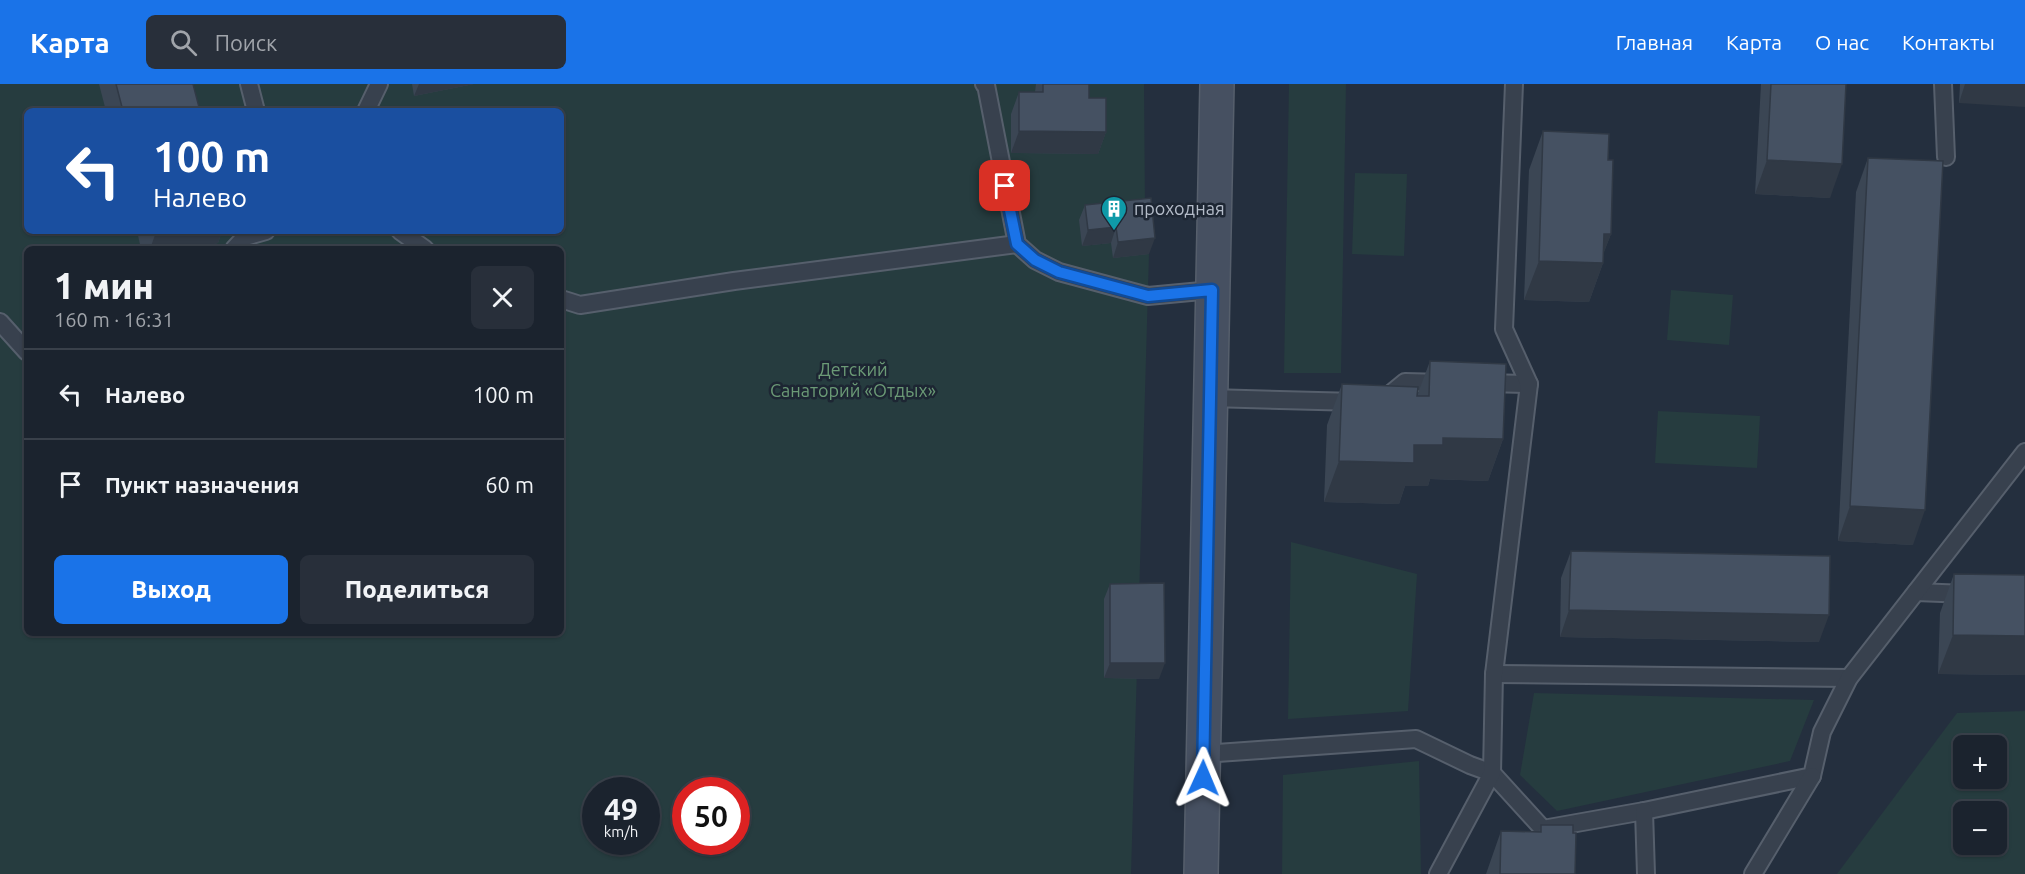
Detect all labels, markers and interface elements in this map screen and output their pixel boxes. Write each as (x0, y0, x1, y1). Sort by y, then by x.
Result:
search box (146, 15, 566, 69)
icon: search (167, 26, 200, 59)
text: Карта (30, 27, 110, 58)
text: Поиск (215, 30, 277, 55)
text: Главная (1616, 30, 1693, 54)
text: Карта (1726, 30, 1782, 54)
text: О нас (1815, 30, 1869, 54)
text: Контакты (1902, 30, 1995, 54)
icon: left (54, 132, 132, 210)
text: 100 m (153, 133, 270, 180)
pin (979, 160, 1030, 211)
icon: arrive (988, 169, 1021, 202)
text: Налево (153, 182, 247, 212)
building icon: проходная (1099, 194, 1129, 232)
place label: проходная (1134, 198, 1225, 218)
text: 1 мин (54, 265, 154, 306)
button: close (471, 266, 534, 329)
text: 160 m · 16:31 (54, 308, 174, 331)
park label: Детский Санаторий «Отдых» (770, 359, 936, 400)
icon: left (54, 378, 87, 411)
text: Налево (105, 382, 185, 407)
text: 100 m (473, 382, 534, 407)
icon: arrive (54, 468, 87, 501)
text: Пункт назначения (105, 472, 299, 497)
text: 60 m (485, 472, 534, 497)
button: Выход (54, 555, 288, 624)
button: Поделиться (300, 555, 534, 624)
map controls (1953, 735, 2007, 855)
button: + (1953, 735, 2007, 789)
position arrow (1171, 746, 1235, 810)
speed limit sign: 50 (672, 777, 750, 855)
text: 49 (604, 792, 638, 826)
button: − (1953, 801, 2007, 855)
text: km/h (604, 823, 638, 840)

